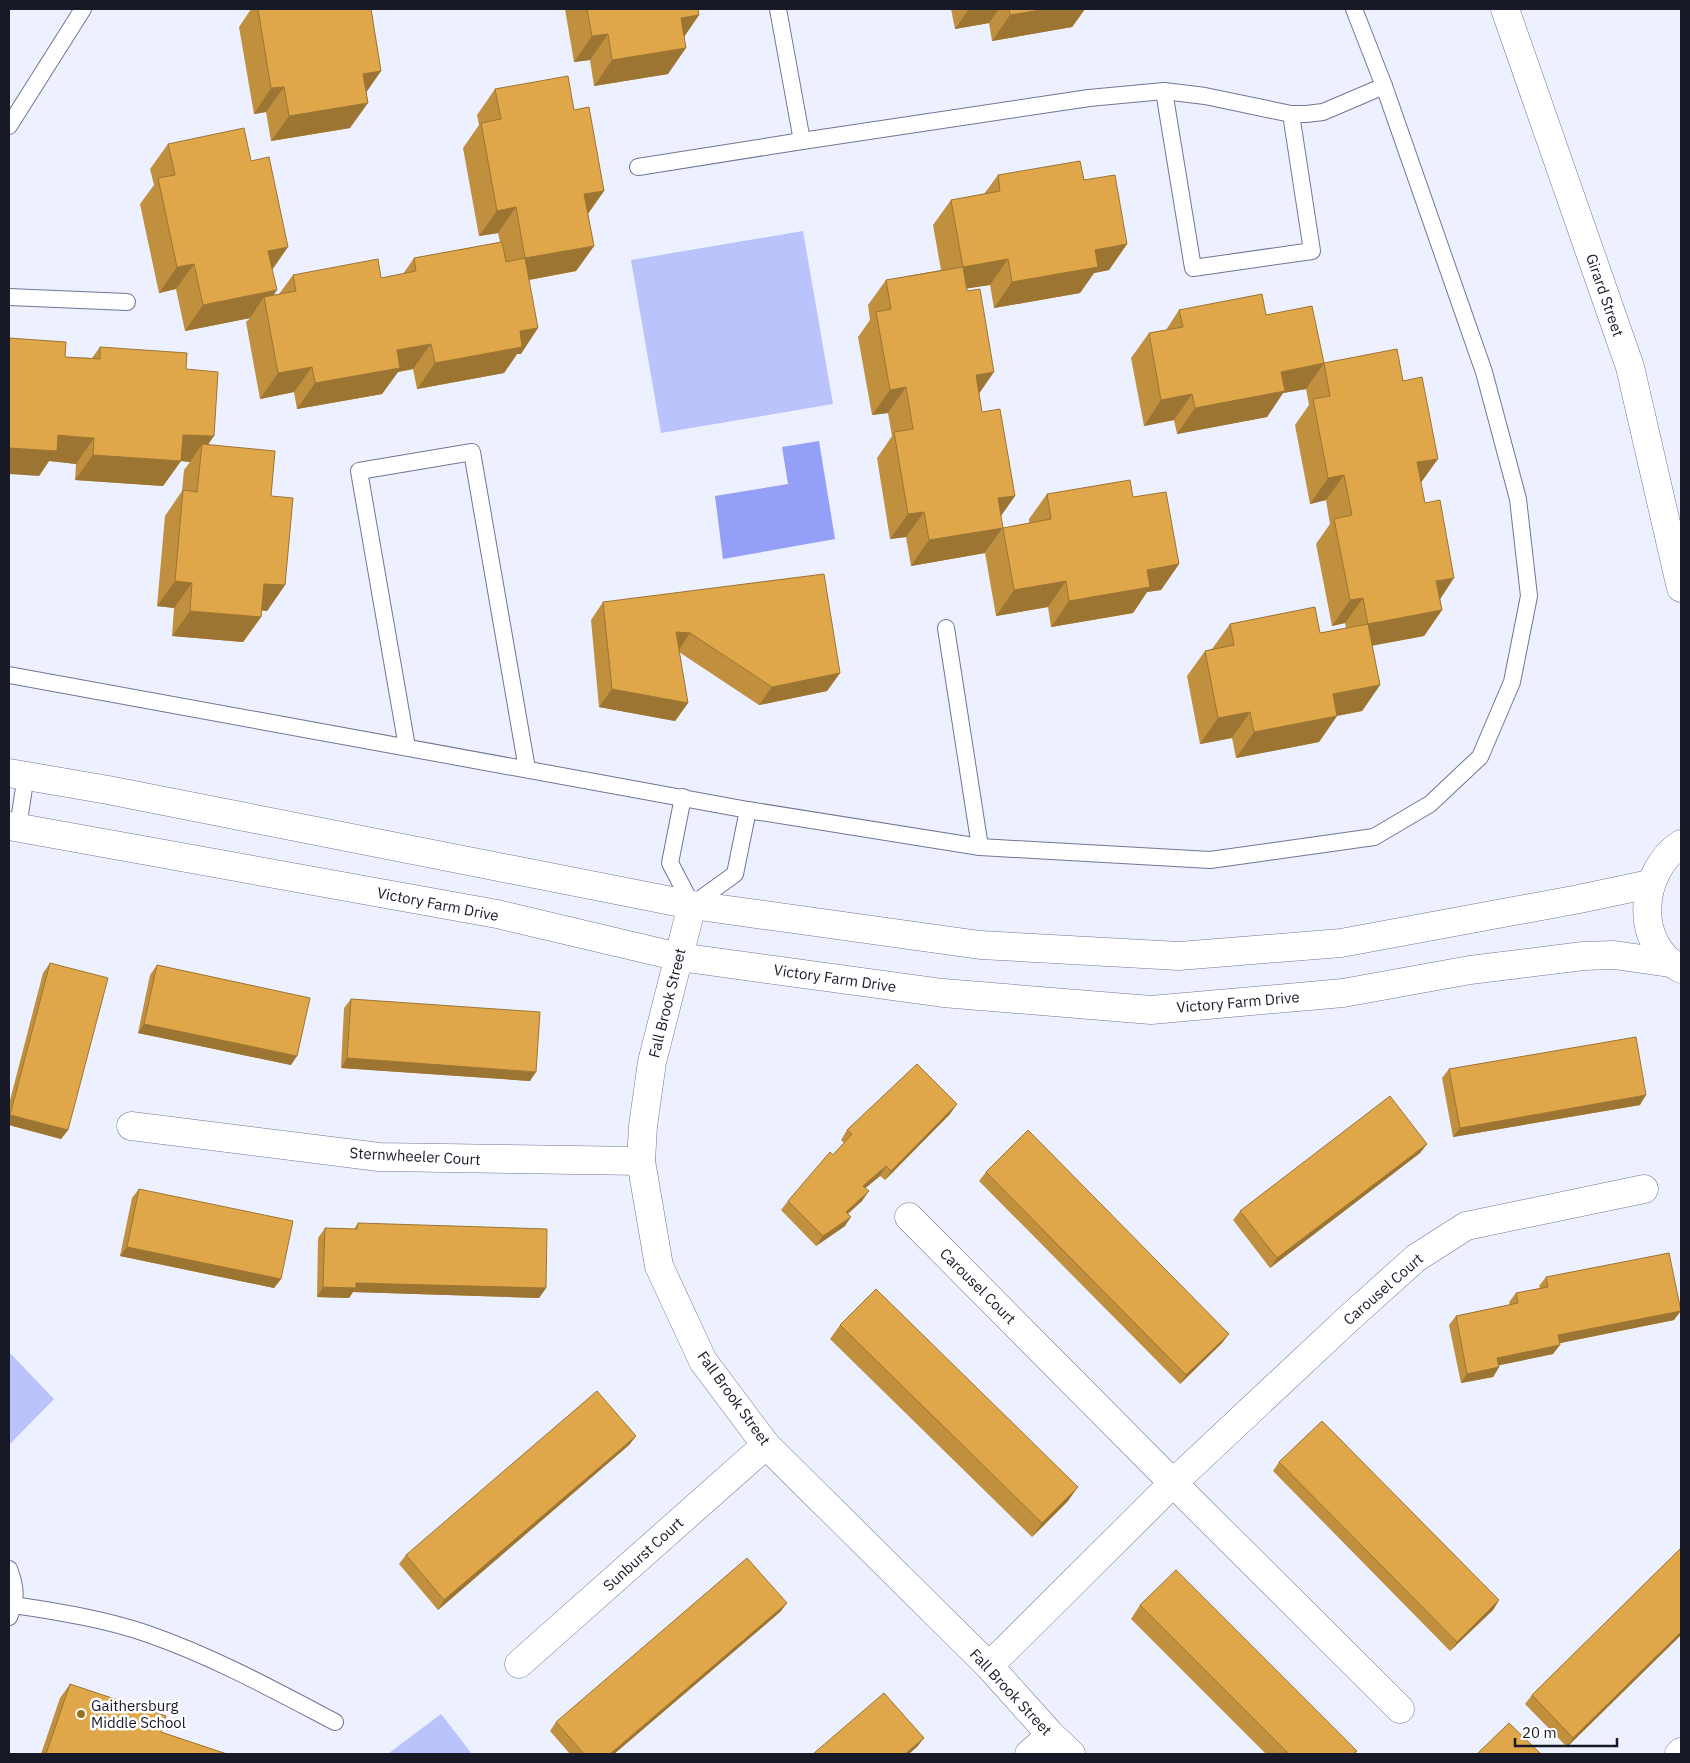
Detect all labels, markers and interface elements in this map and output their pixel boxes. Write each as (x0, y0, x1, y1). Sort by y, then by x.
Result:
street label: Girard Street (1582, 251, 1628, 339)
street label: Victory Farm Drive (376, 883, 500, 925)
street label: Fall Brook Street (644, 946, 690, 1060)
street label: Victory Farm Drive (773, 960, 897, 996)
street label: Victory Farm Drive (1176, 987, 1300, 1017)
street label: Sternwheeler Court (349, 1143, 481, 1169)
street label: Carousel Court (936, 1244, 1020, 1328)
street label: Carousel Court (1339, 1249, 1427, 1329)
street label: Fall Brook Street (693, 1347, 775, 1449)
street label: Sunburst Court (599, 1513, 687, 1595)
street label: Fall Brook Street (966, 1645, 1056, 1739)
place label: Gaithersburg Middle School (91, 1696, 186, 1732)
marker: Gaithersburg Middle School (75, 1708, 87, 1720)
scale bar (1515, 1716, 1618, 1748)
text: 20 m (1522, 1723, 1557, 1742)

